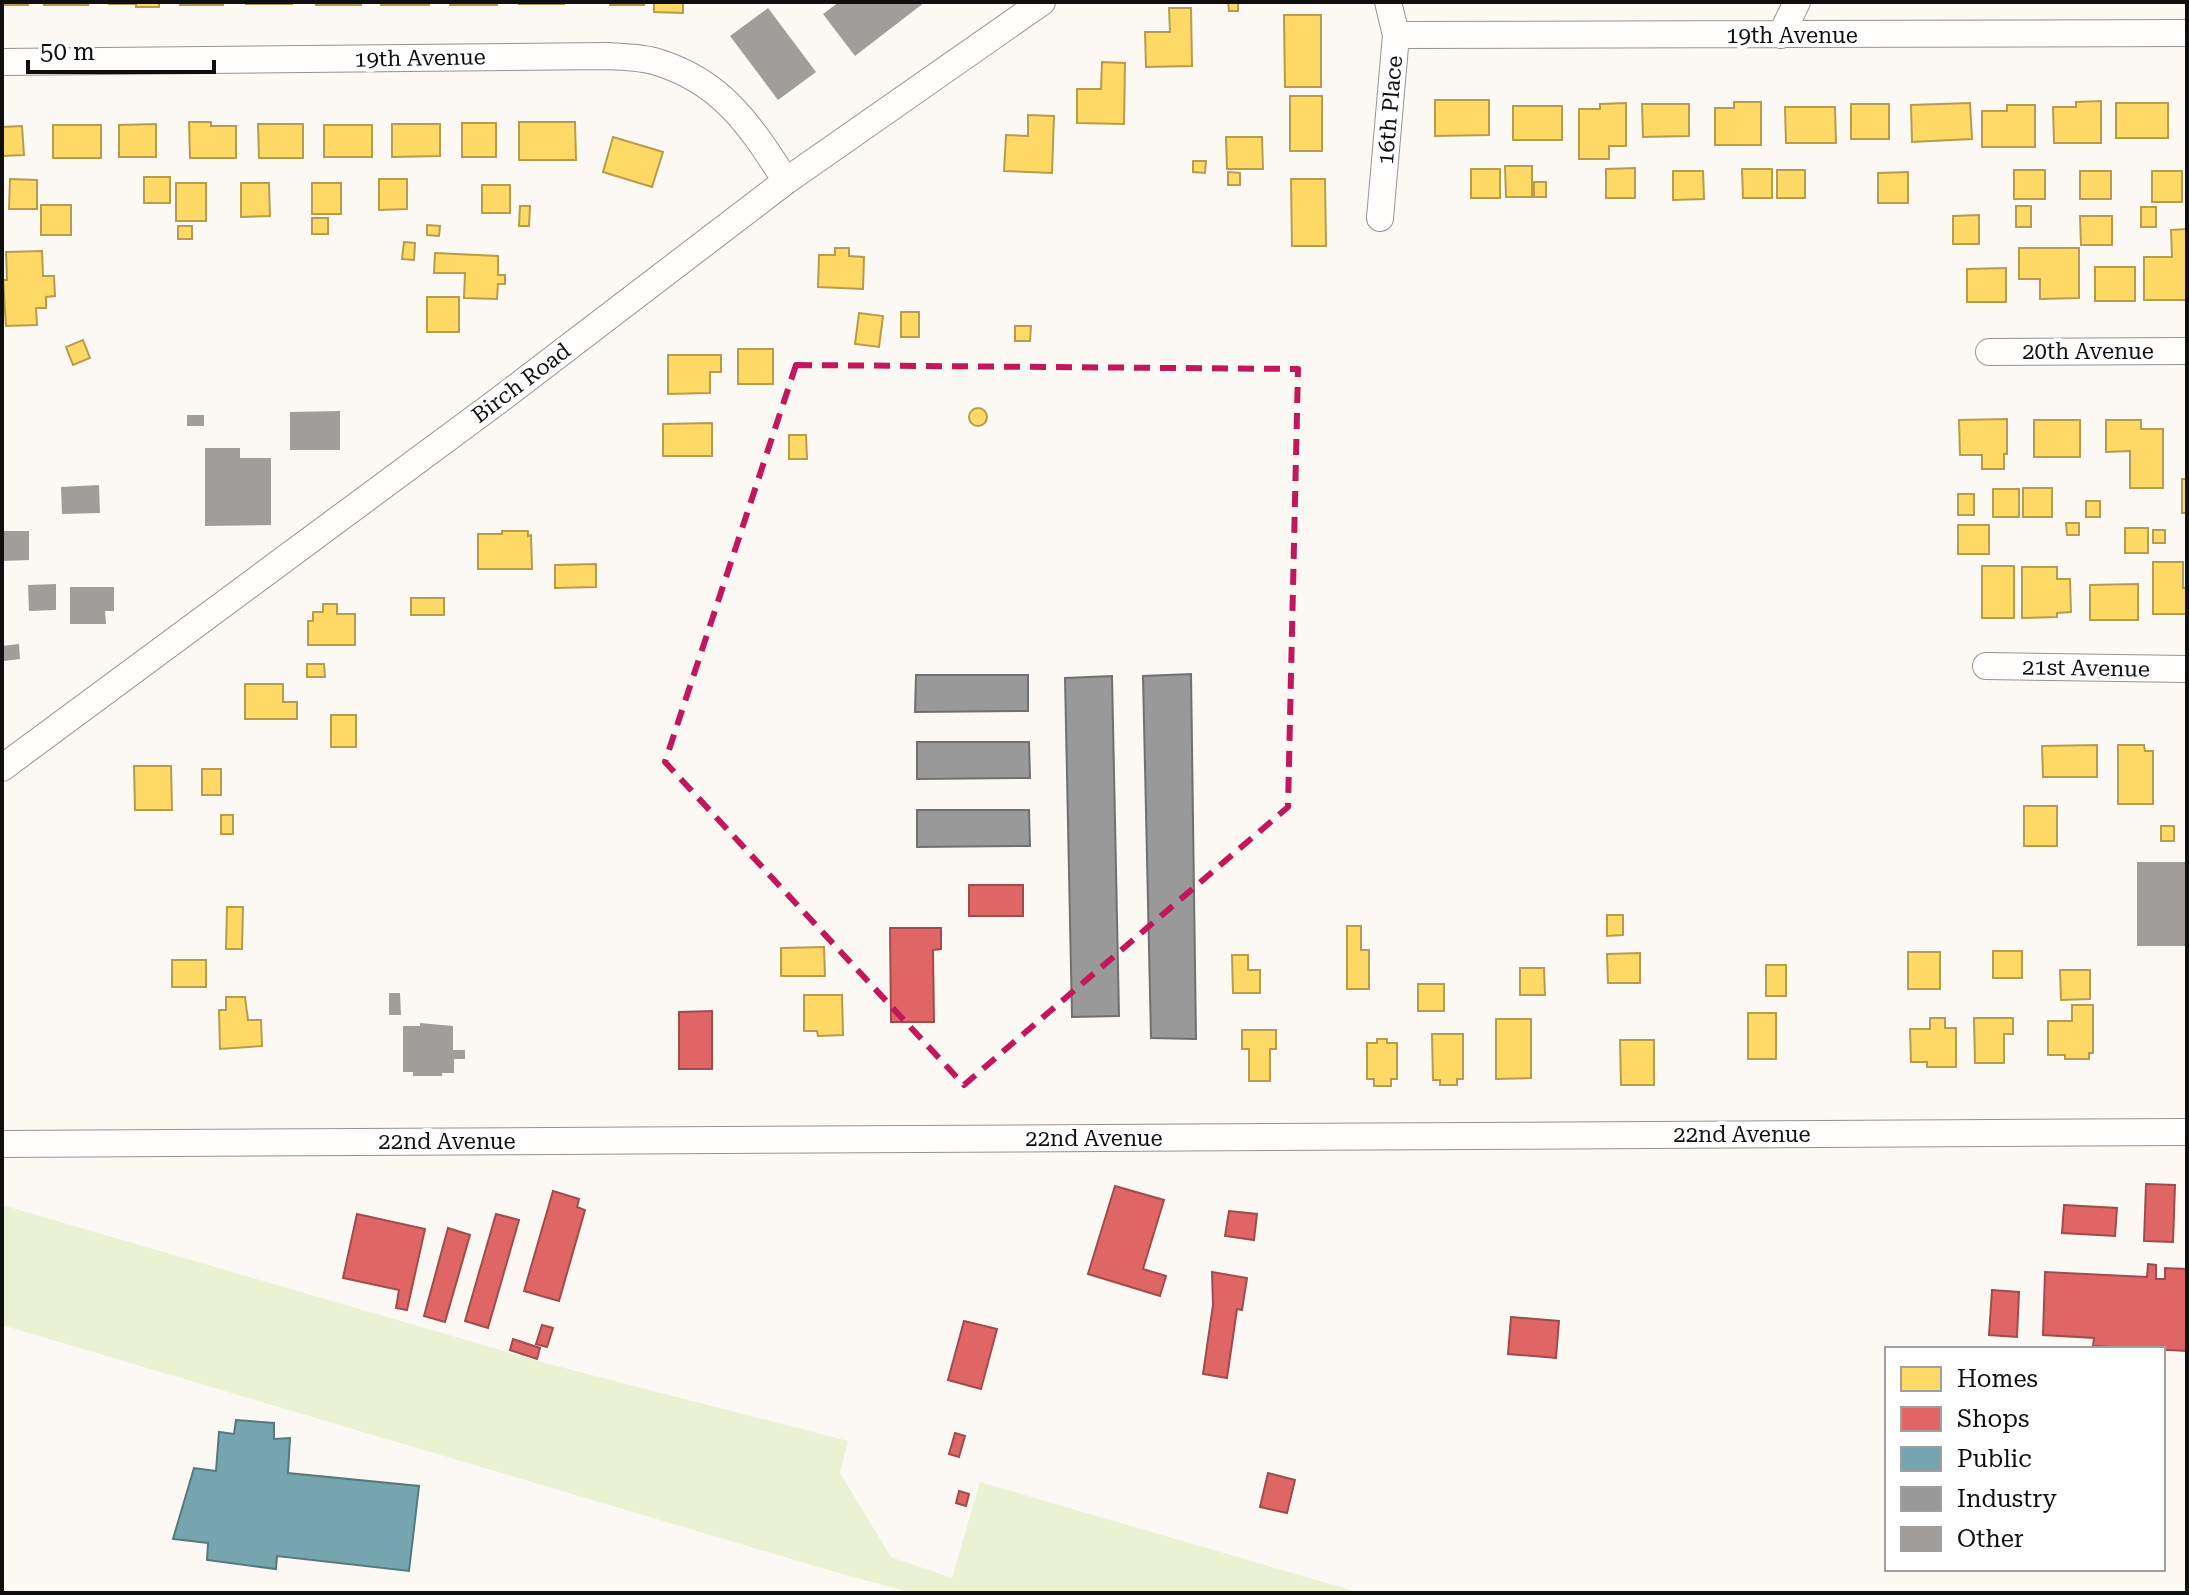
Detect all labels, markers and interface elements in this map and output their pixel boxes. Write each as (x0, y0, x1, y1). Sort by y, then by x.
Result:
street label: 19th Avenue (1726, 23, 1858, 48)
scale bar (28, 24, 214, 74)
text: 50 m (40, 38, 95, 66)
street label: 19th Avenue (354, 44, 486, 72)
street label: 16th Place (1373, 54, 1407, 166)
street label: Birch Road (467, 338, 575, 428)
street label: 20th Avenue (2022, 339, 2154, 364)
street label: 21st Avenue (2022, 654, 2150, 682)
street label: 22nd Avenue (1673, 1122, 1811, 1147)
street label: 22nd Avenue (1025, 1126, 1163, 1151)
street label: 22nd Avenue (378, 1129, 516, 1154)
legend (1885, 1347, 2165, 1571)
text: Homes (1957, 1365, 2038, 1393)
text: Shops (1957, 1405, 2029, 1433)
text: Public (1957, 1445, 2032, 1473)
text: Industry (1957, 1485, 2058, 1513)
text: Other (1957, 1525, 2024, 1553)

